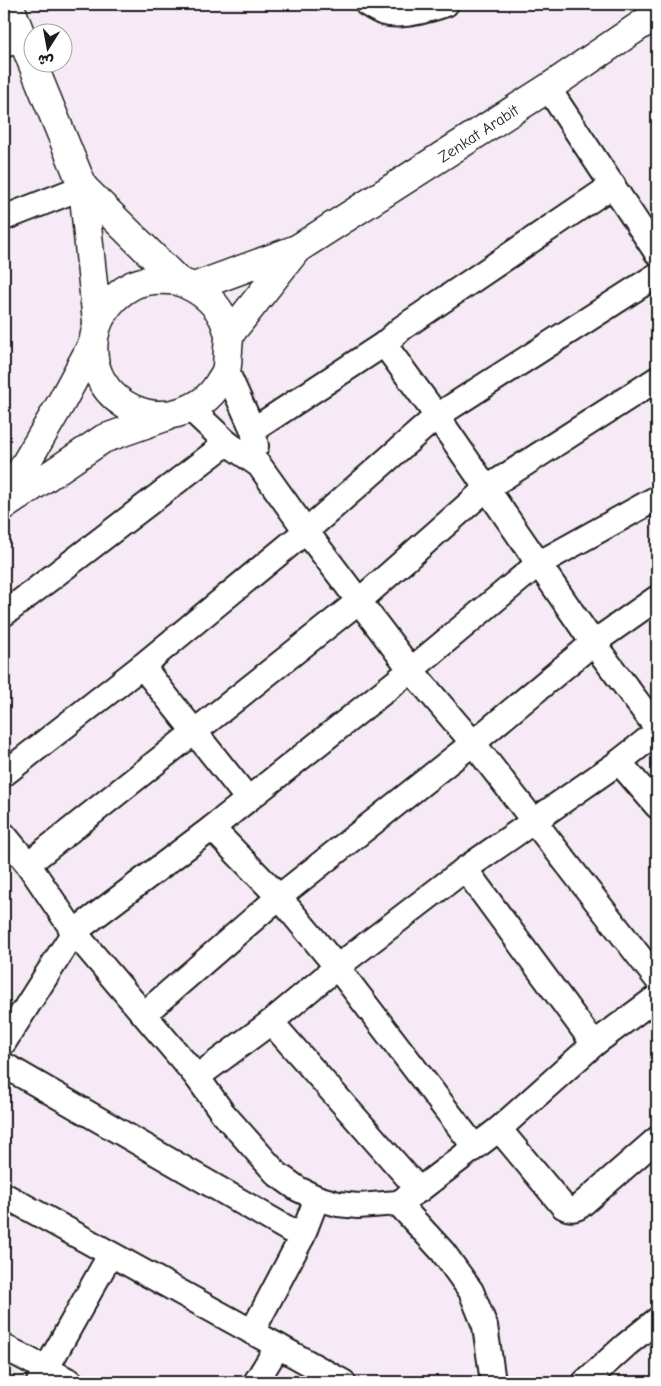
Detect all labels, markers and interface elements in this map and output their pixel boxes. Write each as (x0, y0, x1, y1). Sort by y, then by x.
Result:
north arrow (22, 22, 72, 72)
text: ش (36, 50, 55, 70)
street label: Zenkat Arabit (435, 101, 522, 166)

